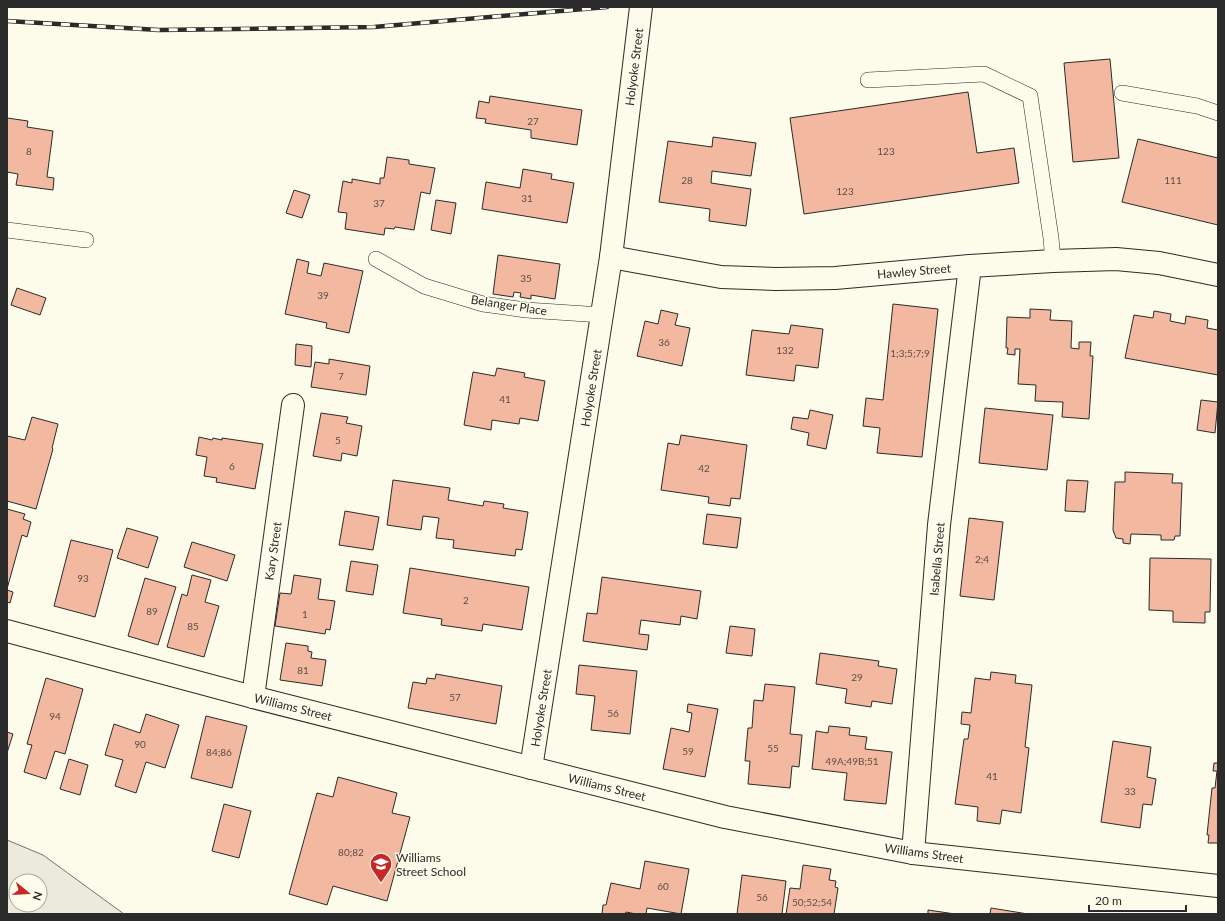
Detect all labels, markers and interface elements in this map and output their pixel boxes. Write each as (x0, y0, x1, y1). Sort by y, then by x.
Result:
street label: Holyoke Street (622, 27, 646, 107)
house number: 27 (527, 115, 539, 127)
house number: 8 (26, 145, 32, 157)
house number: 123 (877, 145, 895, 157)
house number: 28 (681, 174, 693, 186)
house number: 111 (1164, 174, 1182, 186)
house number: 123 (836, 185, 854, 197)
house number: 31 (521, 192, 533, 204)
house number: 37 (373, 197, 385, 209)
street label: Hawley Street (877, 260, 952, 282)
house number: 35 (520, 272, 532, 284)
house number: 39 (317, 289, 329, 301)
street label: Belanger Place (470, 292, 548, 318)
house number: 36 (658, 336, 670, 348)
house number: 132 (776, 344, 794, 356)
house number: 1;3;5;7;9 (890, 347, 930, 359)
street label: Holyoke Street (577, 348, 605, 428)
house number: 7 (338, 370, 344, 382)
house number: 41 (499, 393, 511, 405)
house number: 5 (335, 434, 341, 446)
house number: 6 (229, 460, 235, 472)
house number: 42 (698, 462, 710, 474)
street label: Kary Street (261, 520, 285, 581)
street label: Isabella Street (926, 521, 948, 596)
house number: 2;4 (975, 553, 989, 565)
house number: 93 (77, 572, 89, 584)
house number: 2 (463, 594, 469, 606)
house number: 89 (146, 605, 158, 617)
house number: 1 (302, 608, 308, 620)
house number: 85 (187, 620, 199, 632)
house number: 81 (297, 664, 309, 676)
street label: Holyoke Street (527, 668, 555, 748)
house number: 29 (851, 671, 863, 683)
street label: Williams Street (253, 690, 334, 724)
house number: 57 (449, 691, 461, 703)
house number: 56 (607, 707, 619, 719)
house number: 94 (49, 710, 61, 722)
house number: 90 (134, 738, 146, 750)
house number: 55 (767, 742, 779, 754)
house number: 59 (682, 745, 694, 757)
house number: 84;86 (206, 746, 232, 758)
house number: 49A;49B;51 (825, 755, 879, 767)
street label: Williams Street (567, 770, 648, 804)
house number: 41 (986, 770, 998, 782)
house number: 33 (1124, 785, 1136, 797)
street label: Williams Street (884, 840, 965, 866)
house number: 80;82 (338, 846, 364, 858)
place label: Williams Street School (396, 850, 466, 879)
school or university icon: Williams Street School (368, 851, 394, 884)
north arrow (8, 873, 48, 913)
house number: 60 (657, 880, 669, 892)
scale bar (1089, 887, 1186, 913)
text: N (30, 890, 45, 902)
house number: 56 (756, 891, 768, 903)
text: 20 m (1095, 893, 1122, 908)
house number: 50;52;54 (792, 896, 832, 908)

